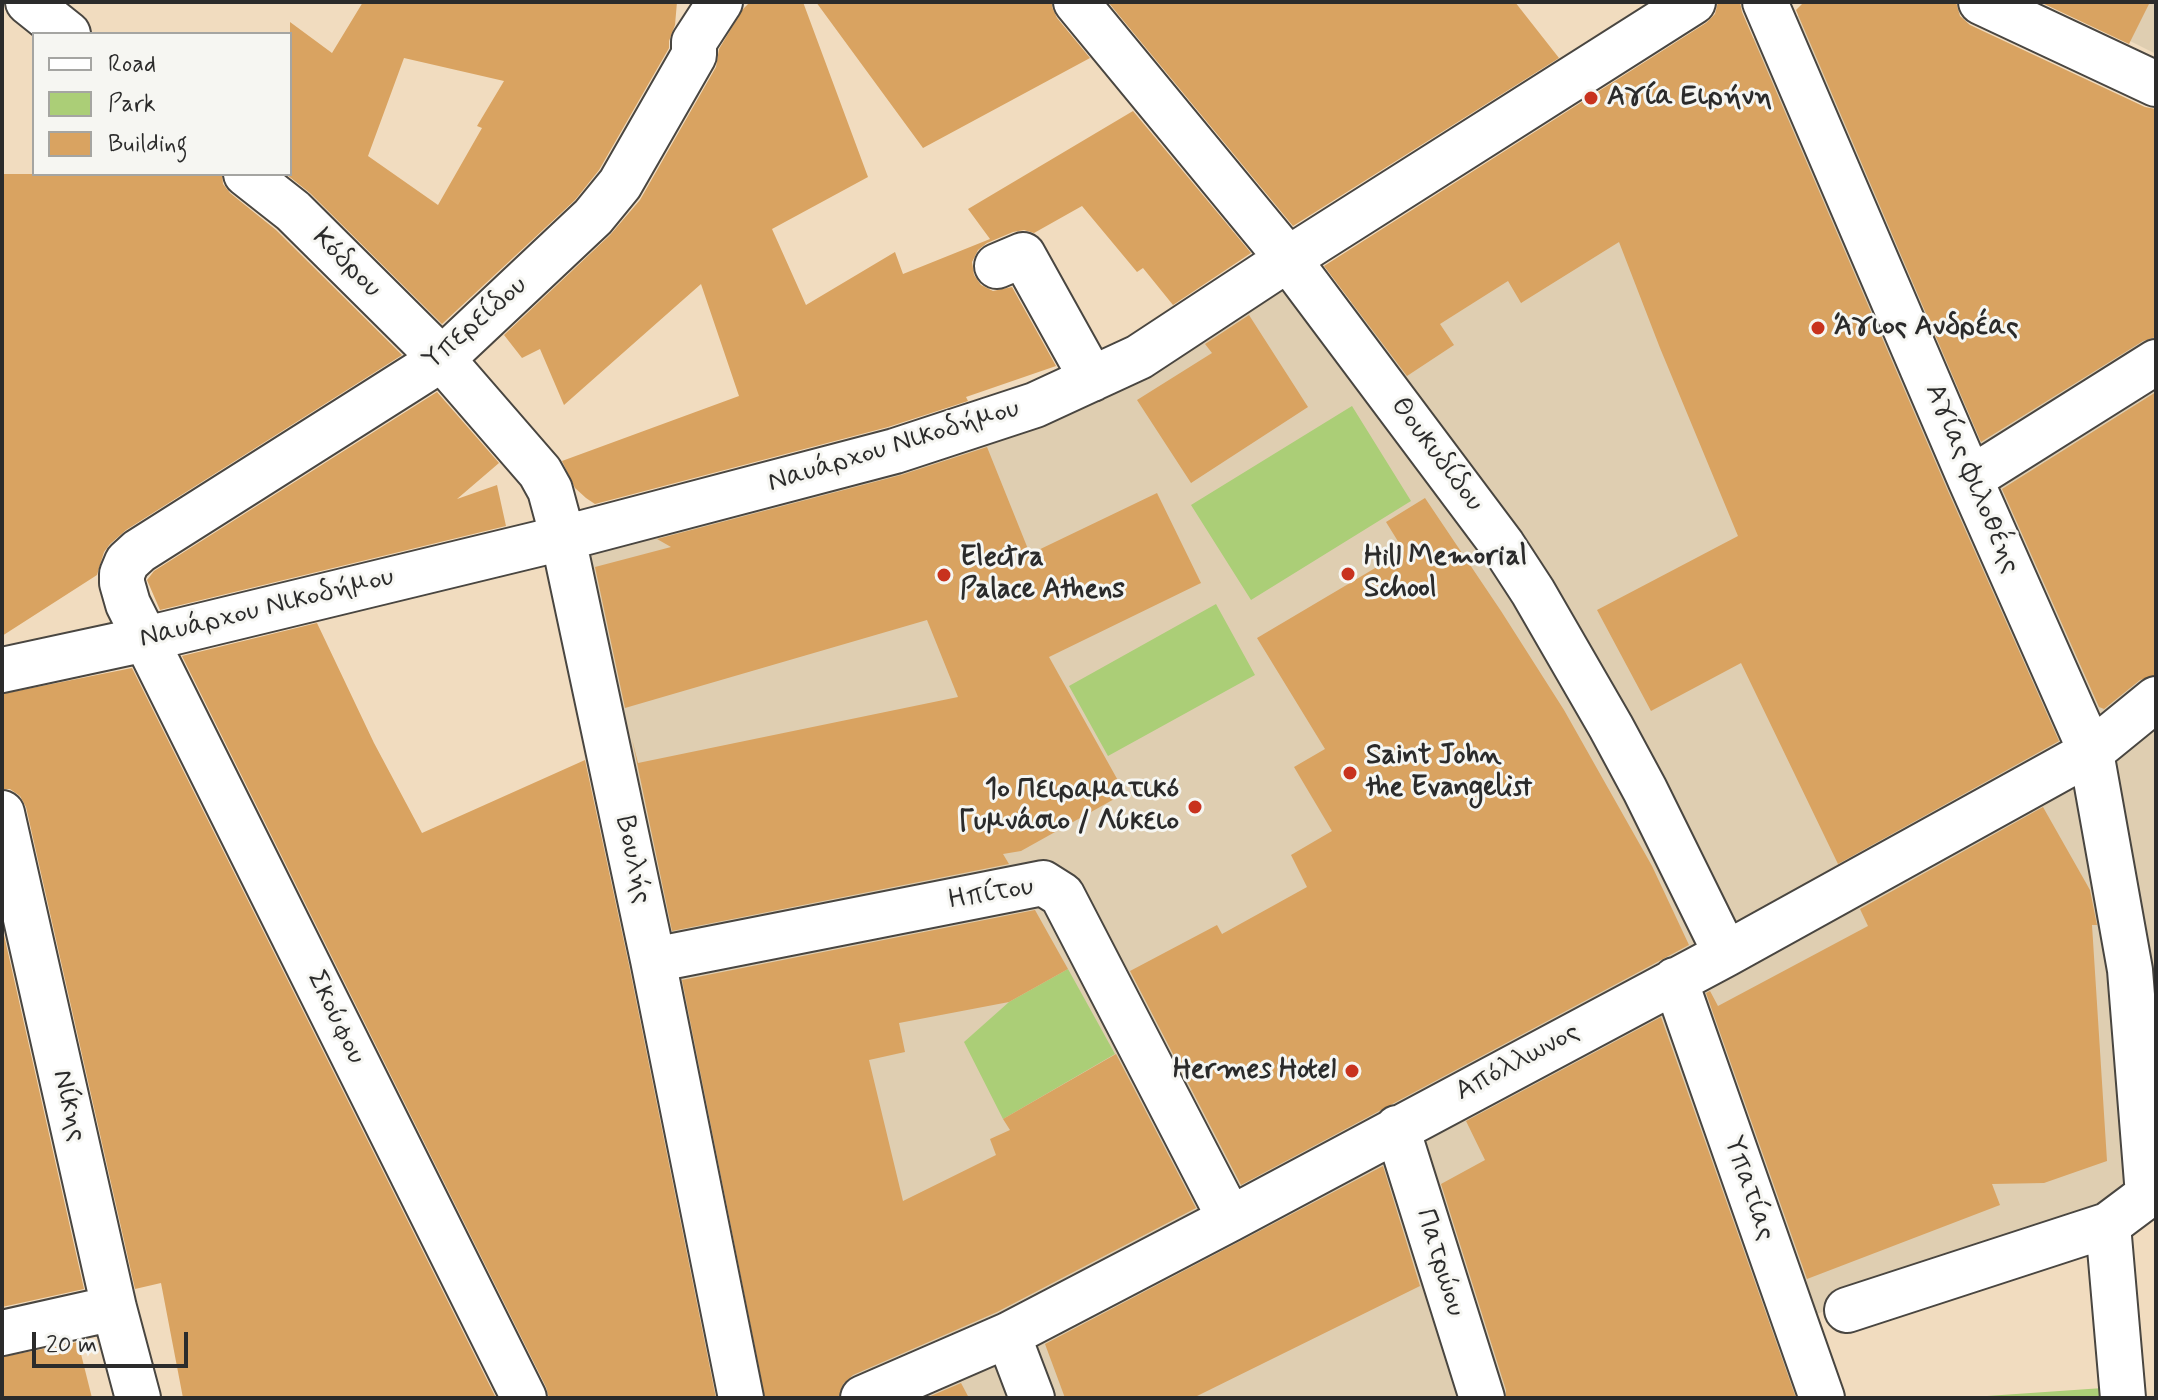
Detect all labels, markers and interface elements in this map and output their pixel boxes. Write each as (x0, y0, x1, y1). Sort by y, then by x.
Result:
legend (32, 32, 292, 176)
text: Road (108, 49, 156, 80)
place label: Αγία Ειρήνη (1607, 81, 1772, 115)
text: Park (108, 89, 156, 120)
marker: Αγία Ειρήνη (1582, 89, 1600, 107)
text: Building (108, 129, 188, 160)
street label: Κόδρου (304, 222, 388, 306)
street label: Υπερείδου (417, 270, 535, 378)
place label: Άγιος Ανδρέας (1834, 311, 2018, 345)
marker: Άγιος Ανδρέας (1809, 319, 1827, 337)
street label: Αγίας Φιλοθέης (1916, 379, 2026, 579)
street label: Θουκυδίδου (1382, 391, 1490, 519)
street label: Ναυάρχου Νικοδήμου (764, 393, 1024, 501)
place label: Hill Memorial School (1364, 541, 1527, 607)
place label: Electra Palace Athens (960, 542, 1125, 608)
street label: Ναυάρχου Νικοδήμου (136, 561, 398, 657)
marker: Hill Memorial School (1339, 565, 1357, 583)
marker: Electra Palace Athens (935, 566, 953, 584)
place label: Saint John the Evangelist (1366, 740, 1532, 806)
marker: Saint John the Evangelist (1341, 764, 1359, 782)
place label: 1ο Πειραματικό Γυμνάσιο / Λύκειο (958, 774, 1179, 840)
marker: 1ο Πειραματικό Γυμνάσιο / Λύκειο (1186, 798, 1204, 816)
street label: Βουλής (606, 813, 658, 907)
street label: Ηπίτου (946, 871, 1036, 919)
street label: Σκούφου (298, 966, 372, 1070)
street label: Απόλλωνος (1450, 1016, 1586, 1110)
place label: Hermes Hotel (1173, 1054, 1336, 1088)
marker: Hermes Hotel (1343, 1062, 1361, 1080)
street label: Νίκης (43, 1067, 93, 1145)
street label: Υπατίας (1715, 1132, 1781, 1246)
street label: Πατρώου (1407, 1205, 1471, 1321)
scale bar (36, 1316, 192, 1366)
text: 20 m (46, 1330, 97, 1361)

